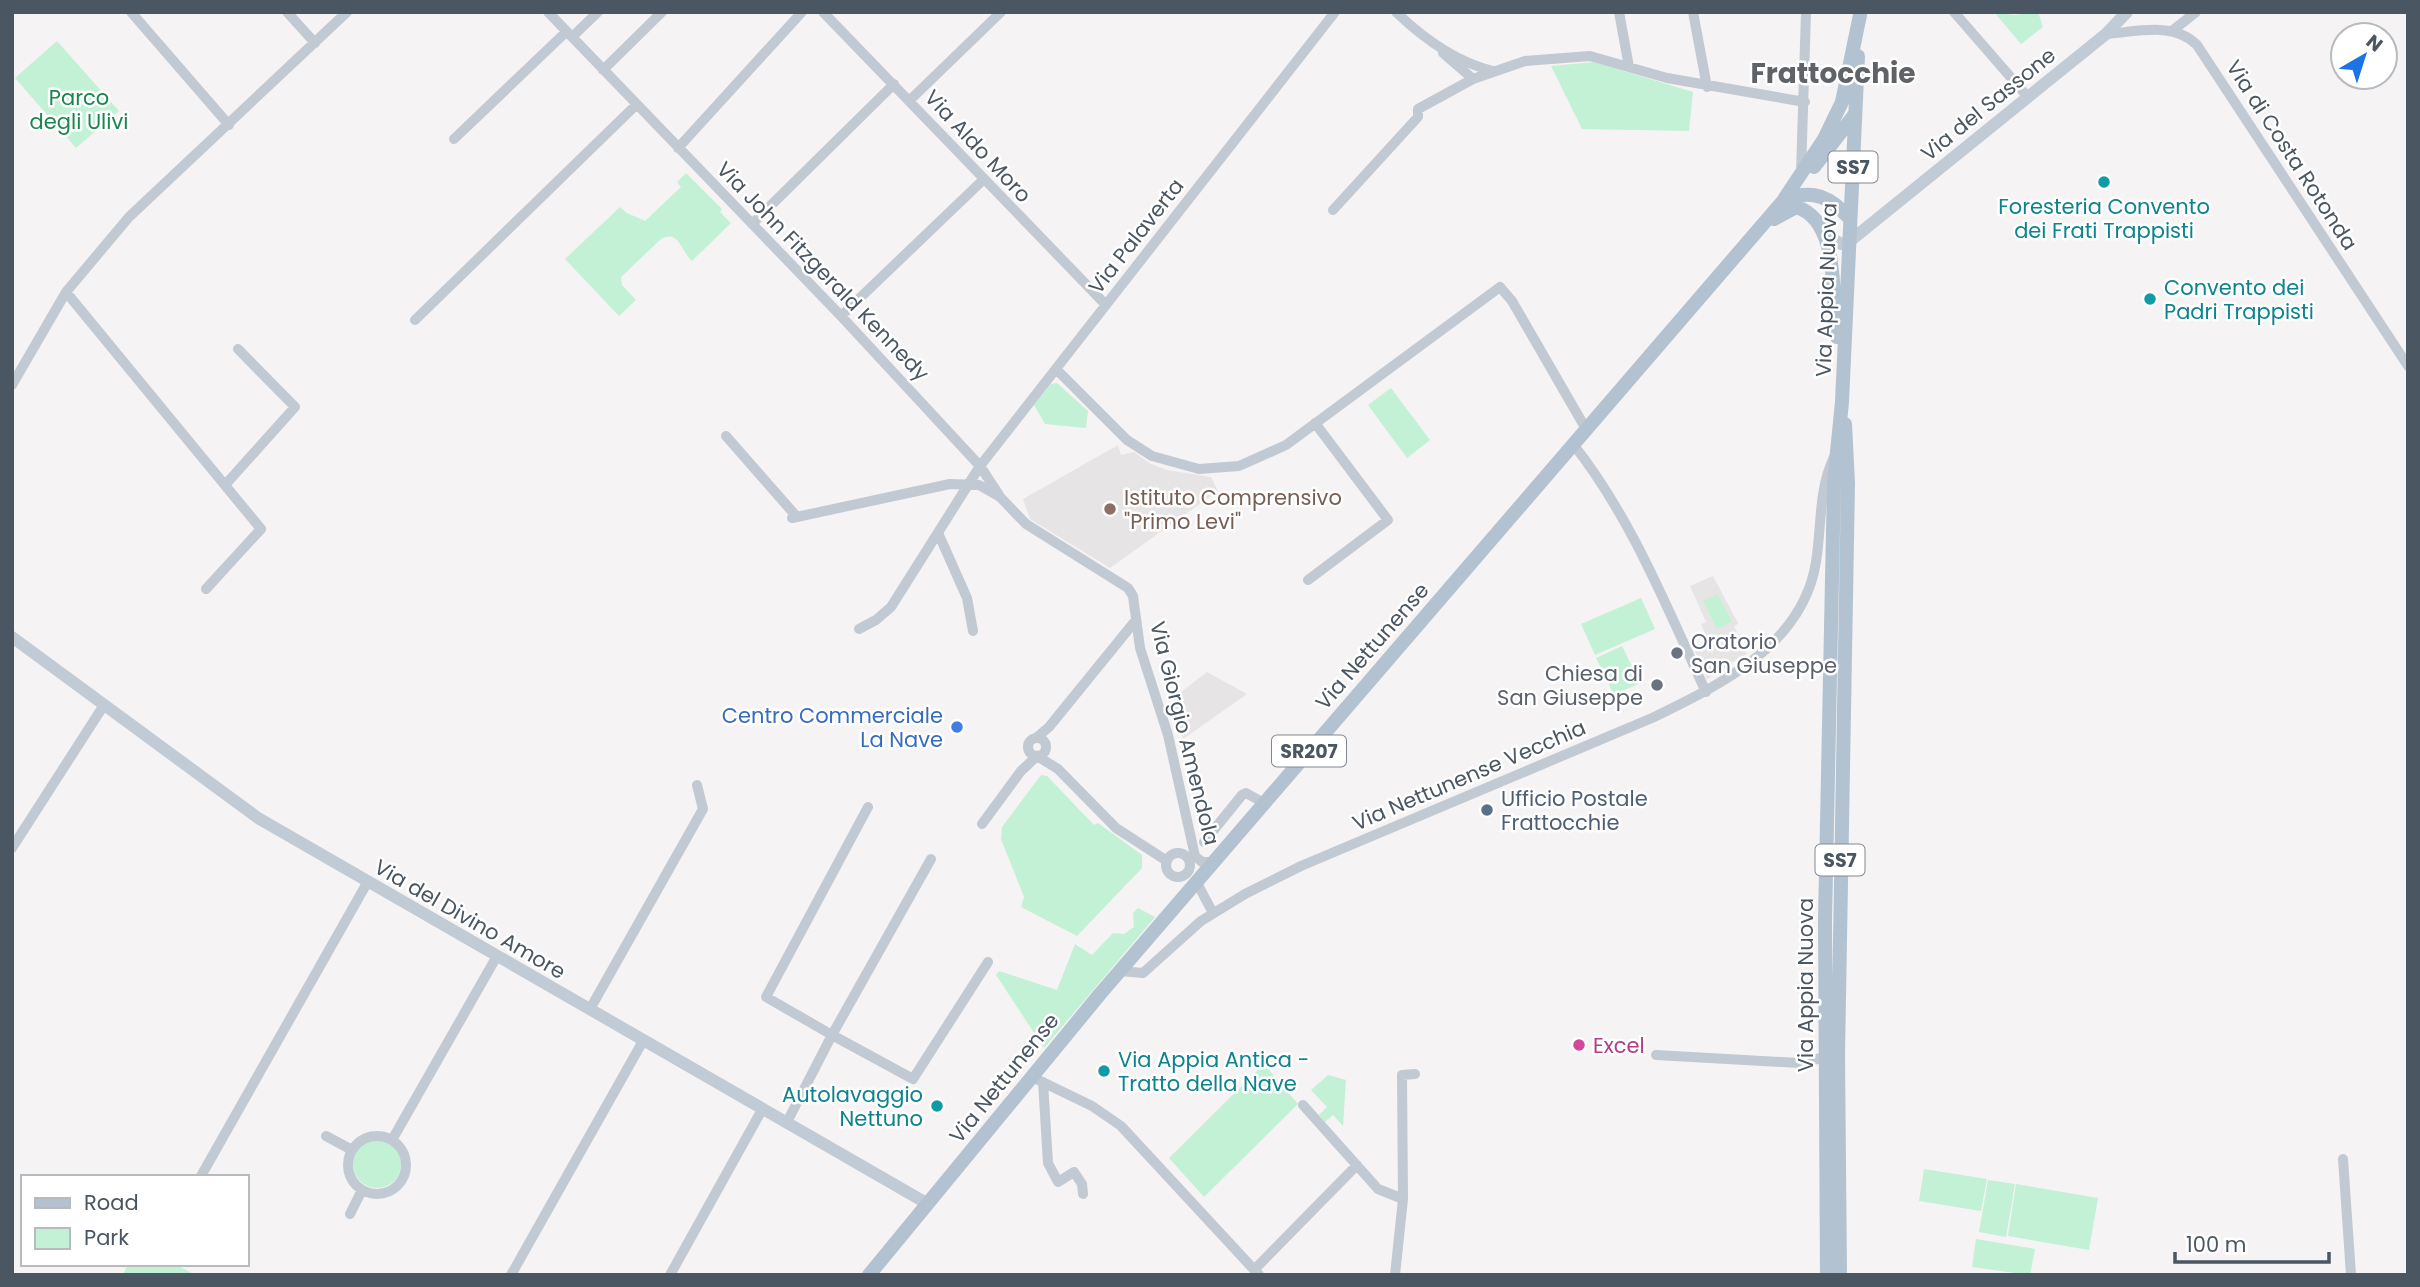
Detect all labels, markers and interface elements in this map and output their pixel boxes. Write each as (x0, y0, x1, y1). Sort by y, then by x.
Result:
north arrow (2329, 21, 2399, 91)
text: N (2360, 28, 2388, 58)
street label: Via del Sassone (1915, 41, 2061, 167)
district label: Frattocchie (1750, 54, 1916, 93)
street label: Via di Costa Rotonda (2220, 54, 2364, 256)
park label: Parco degli Ulivi (30, 83, 128, 136)
street label: Via Aldo Moro (918, 83, 1038, 209)
road number: SS7 (1828, 152, 1878, 182)
street label: Via John Fitzgerald Kennedy (710, 155, 936, 387)
street label: Via Palaverta (1082, 172, 1190, 300)
marker: Foresteria Convento dei Frati Trappisti (2096, 174, 2112, 190)
place label: Foresteria Convento dei Frati Trappisti (1998, 192, 2210, 245)
street label: Via Appia Nuova (1808, 202, 1844, 378)
place label: Convento dei Padri Trappisti (2164, 273, 2314, 326)
marker: Convento dei Padri Trappisti (2142, 291, 2158, 307)
place label: Istituto Comprensivo "Primo Levi" (1124, 483, 1342, 536)
marker: Istituto Comprensivo "Primo Levi" (1102, 501, 1118, 517)
street label: Via Nettunense (1309, 576, 1435, 716)
street label: Via Giorgio Amendola (1143, 618, 1227, 848)
place label: Oratorio San Giuseppe (1691, 627, 1837, 680)
marker: Oratorio San Giuseppe (1669, 645, 1685, 661)
place label: Chiesa di San Giuseppe (1497, 659, 1643, 712)
marker: Chiesa di San Giuseppe (1649, 677, 1665, 693)
place label: Centro Commerciale La Nave (722, 701, 943, 754)
street label: Via Nettunense Vecchia (1348, 713, 1590, 837)
marker: Centro Commerciale La Nave (949, 719, 965, 735)
road number: SR207 (1272, 736, 1346, 766)
place label: Ufficio Postale Frattocchie (1501, 784, 1648, 837)
marker: Ufficio Postale Frattocchie (1479, 802, 1495, 818)
road number: SS7 (1815, 845, 1864, 876)
street label: Via del Divino Amore (369, 852, 571, 986)
street label: Via Appia Nuova (1791, 898, 1820, 1072)
street label: Via Nettunense (943, 1007, 1065, 1149)
place label: Excel (1593, 1031, 1645, 1060)
marker: Excel (1571, 1037, 1587, 1053)
place label: Via Appia Antica - Tratto della Nave (1118, 1045, 1309, 1098)
marker: Via Appia Antica - Tratto della Nave (1096, 1063, 1112, 1079)
place label: Autolavaggio Nettuno (782, 1080, 923, 1133)
marker: Autolavaggio Nettuno (929, 1098, 945, 1114)
legend (21, 1175, 248, 1266)
text: Road (84, 1188, 139, 1217)
scale bar (2175, 1220, 2329, 1264)
text: Park (84, 1223, 129, 1252)
text: 100 m (2186, 1230, 2246, 1259)

